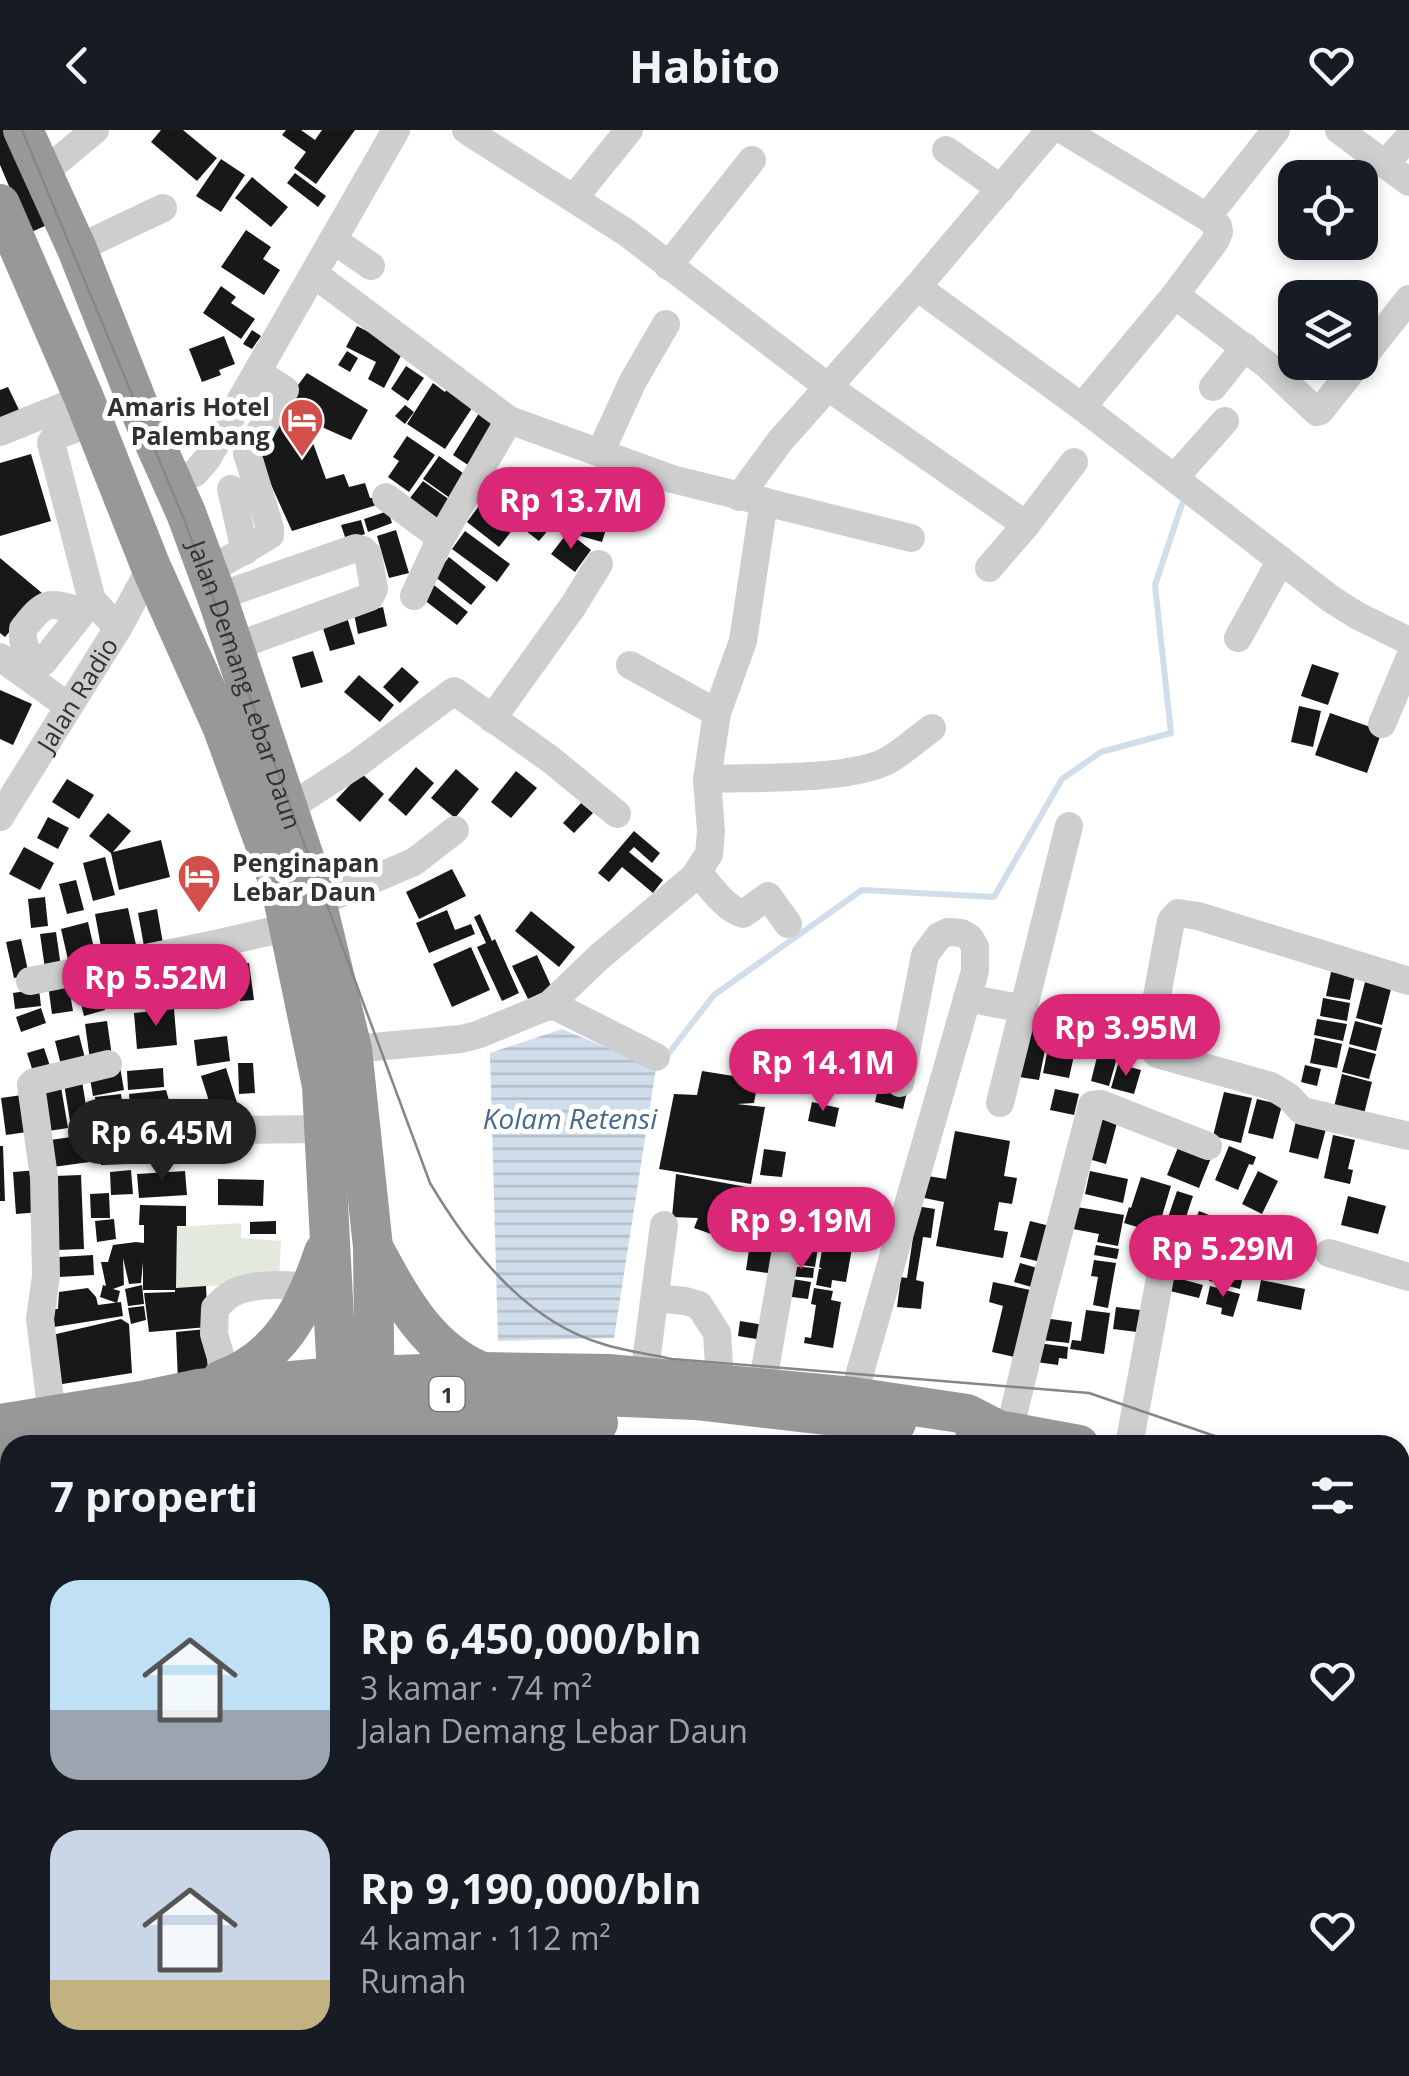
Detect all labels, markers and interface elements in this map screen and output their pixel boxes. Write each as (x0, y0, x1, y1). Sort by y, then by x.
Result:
text: Habito (629, 35, 780, 96)
icon: back (50, 38, 105, 93)
icon: heart (1304, 38, 1359, 93)
map controls (1278, 160, 1378, 380)
button: locate (1278, 160, 1378, 260)
button: layers (1278, 280, 1378, 380)
place label: Amaris Hotel Palembang (107, 389, 270, 452)
hotel icon: Amaris Hotel Palembang (279, 397, 325, 458)
pin: Rp 13.7M (468, 467, 674, 552)
text: Rp 13.7M (499, 478, 643, 521)
street label: Jalan Demang Lebar Daun (180, 533, 310, 833)
street label: Jalan Radio (27, 630, 125, 759)
place label: Penginapan Lebar Daun (232, 845, 380, 908)
hotel icon: Penginapan Lebar Daun (176, 853, 222, 914)
pin: Rp 5.52M (53, 944, 259, 1029)
text: Rp 5.52M (84, 955, 228, 998)
pin: Rp 3.95M (1023, 994, 1229, 1079)
text: Rp 3.95M (1054, 1005, 1198, 1048)
pin: Rp 14.1M (720, 1029, 926, 1114)
text: Rp 14.1M (751, 1040, 895, 1083)
pin: Rp 6.45M (59, 1099, 265, 1184)
water label: Kolam Retensi (483, 1099, 658, 1137)
text: Rp 6.45M (90, 1110, 234, 1153)
pin: Rp 9.19M (698, 1187, 904, 1272)
text: Rp 9.19M (729, 1198, 873, 1241)
pin: Rp 5.29M (1120, 1215, 1326, 1300)
text: Rp 5.29M (1151, 1226, 1295, 1269)
road number: 1 (430, 1377, 464, 1411)
text: 7 properti (50, 1467, 258, 1524)
icon: filters (1305, 1468, 1360, 1523)
text: Rp 6,450,000/bln (360, 1609, 702, 1666)
icon: home (130, 1620, 250, 1740)
icon: heart (1305, 1653, 1360, 1708)
text: 3 kamar · 74 m² (360, 1666, 592, 1709)
text: Jalan Demang Lebar Daun (360, 1709, 748, 1752)
text: Rp 9,190,000/bln (360, 1859, 702, 1916)
icon: home (130, 1870, 250, 1990)
icon: heart (1305, 1903, 1360, 1958)
text: 4 kamar · 112 m² (360, 1916, 611, 1959)
text: Rumah (360, 1959, 466, 2002)

